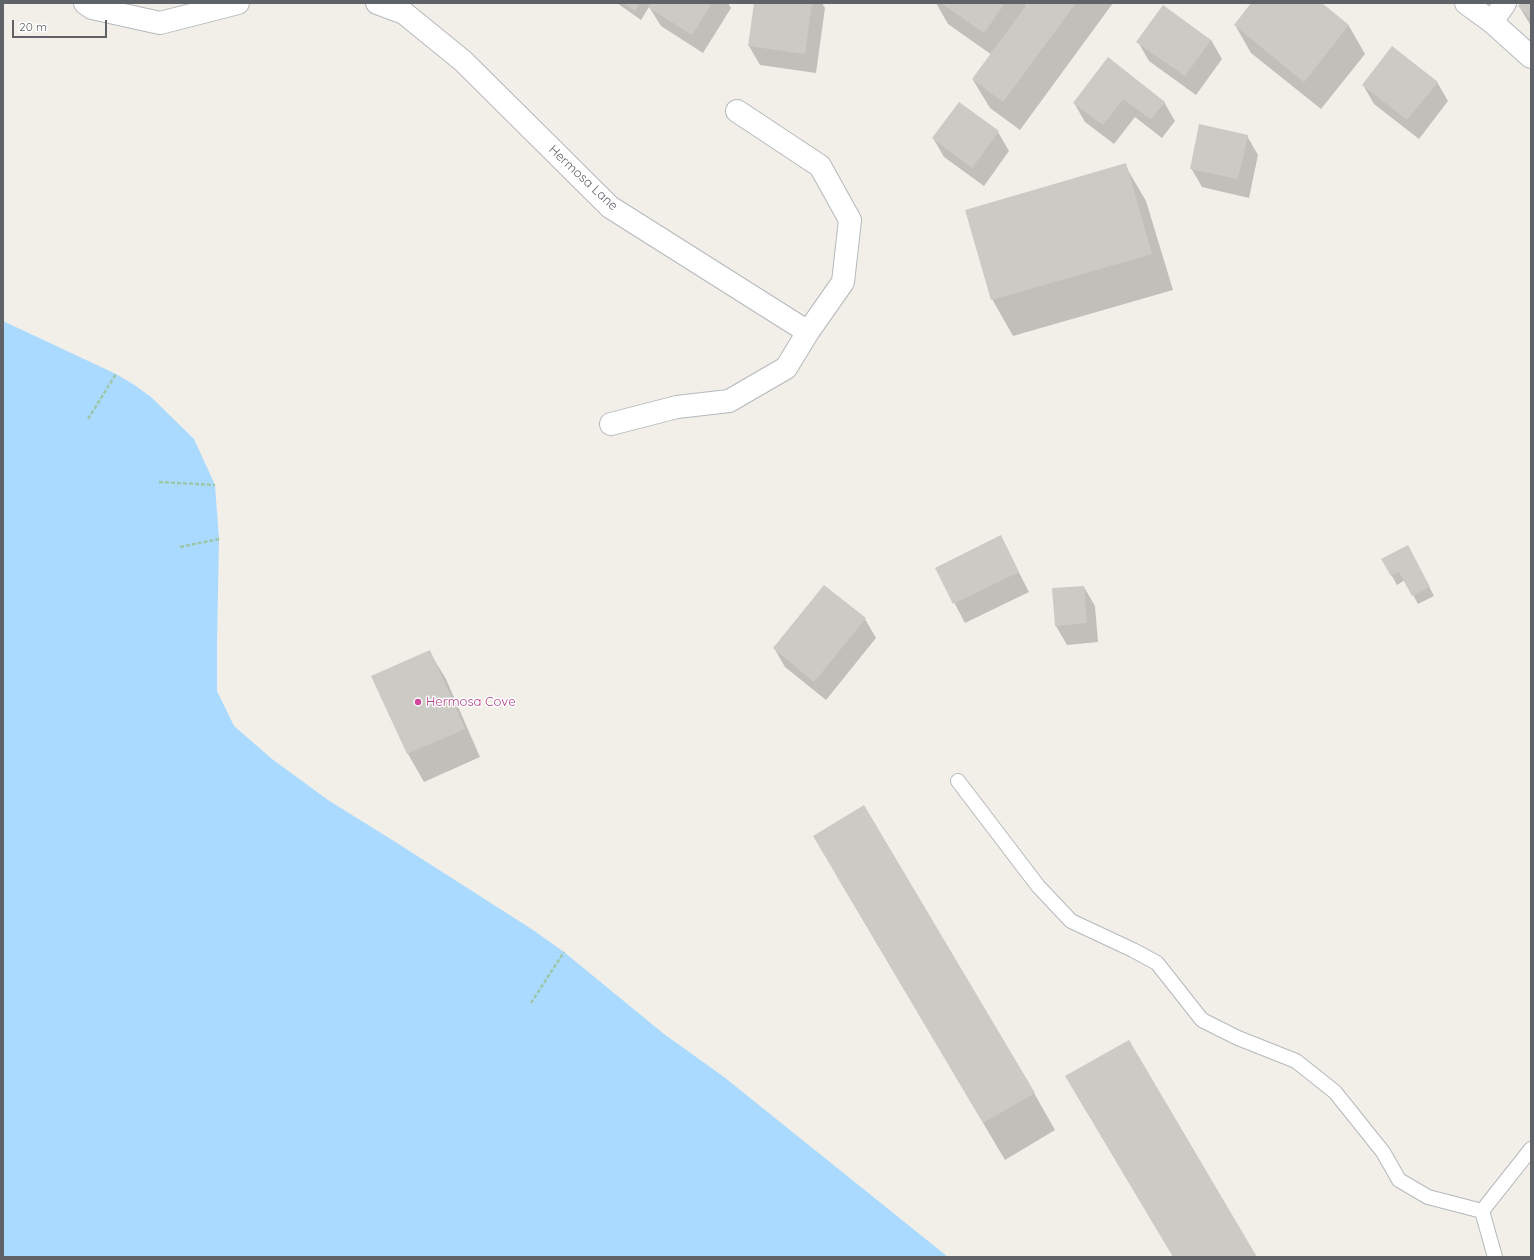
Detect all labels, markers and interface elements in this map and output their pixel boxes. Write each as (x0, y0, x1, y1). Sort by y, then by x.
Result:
scale bar (14, 12, 109, 38)
text: 20 m (19, 19, 47, 34)
street label: Hermosa Lane (545, 142, 621, 214)
place label: Hermosa Cove (426, 694, 515, 710)
marker: Hermosa Cove (413, 697, 423, 707)

